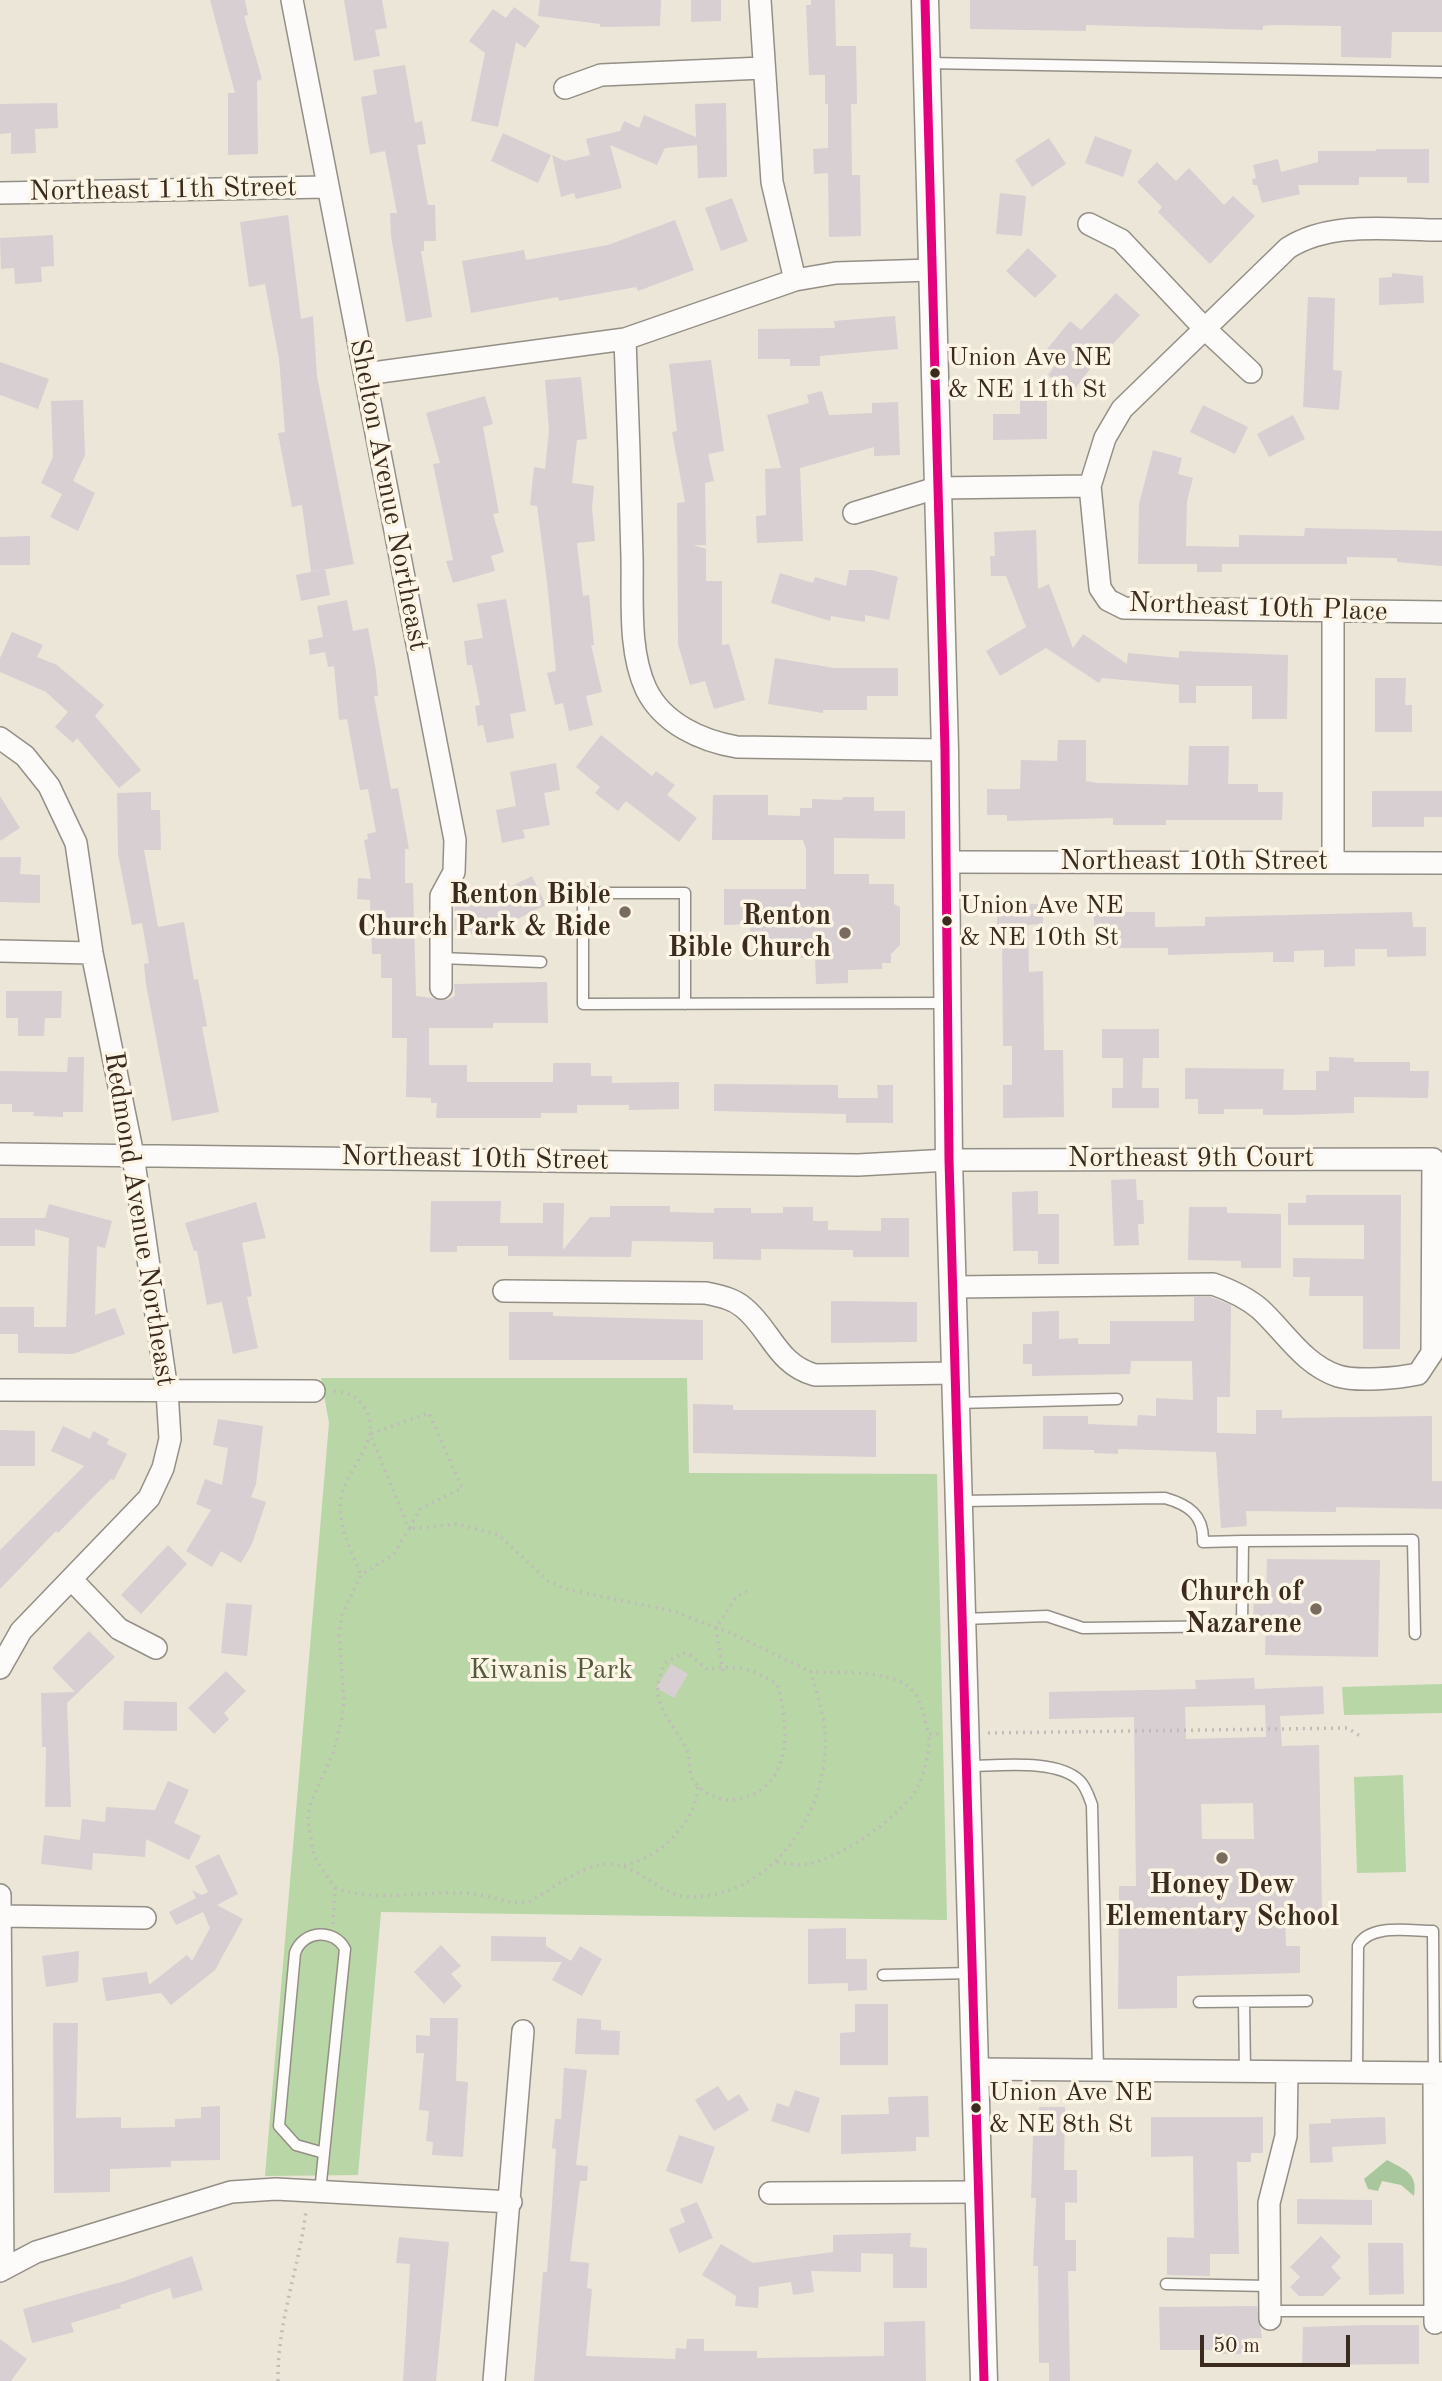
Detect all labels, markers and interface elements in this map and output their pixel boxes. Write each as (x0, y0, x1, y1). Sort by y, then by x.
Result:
street label: Northeast 11th Street (29, 171, 297, 209)
street label: Shelton Avenue Northeast (341, 336, 435, 654)
place label: Union Ave NE & NE 11th St (948, 342, 1111, 404)
marker: Union Ave NE & NE 11th St (928, 366, 942, 380)
street label: Northeast 10th Place (1128, 587, 1388, 629)
street label: Northeast 10th Street (1060, 845, 1328, 879)
place label: Renton Bible Church Park & Ride (357, 879, 611, 945)
place label: Union Ave NE & NE 10th St (960, 890, 1123, 951)
place label: Renton Bible Church (668, 900, 831, 966)
marker: Renton Bible Church Park & Ride (617, 904, 633, 920)
marker: Union Ave NE & NE 10th St (940, 914, 954, 928)
marker: Renton Bible Church (837, 925, 853, 941)
street label: Redmond Avenue Northeast (96, 1049, 182, 1389)
street label: Northeast 10th Street (341, 1140, 609, 1178)
street label: Northeast 9th Court (1068, 1142, 1314, 1176)
place label: Church of Nazarene (1180, 1576, 1302, 1642)
marker: Church of Nazarene (1308, 1601, 1324, 1617)
park label: Kiwanis Park (469, 1654, 633, 1688)
marker: Honey Dew Elementary School (1214, 1850, 1230, 1866)
place label: Honey Dew Elementary School (1105, 1869, 1339, 1935)
place label: Union Ave NE & NE 8th St (989, 2077, 1152, 2138)
marker: Union Ave NE & NE 8th St (969, 2101, 983, 2115)
scale bar (1204, 2322, 1354, 2366)
text: 50 m (1213, 2336, 1260, 2357)

